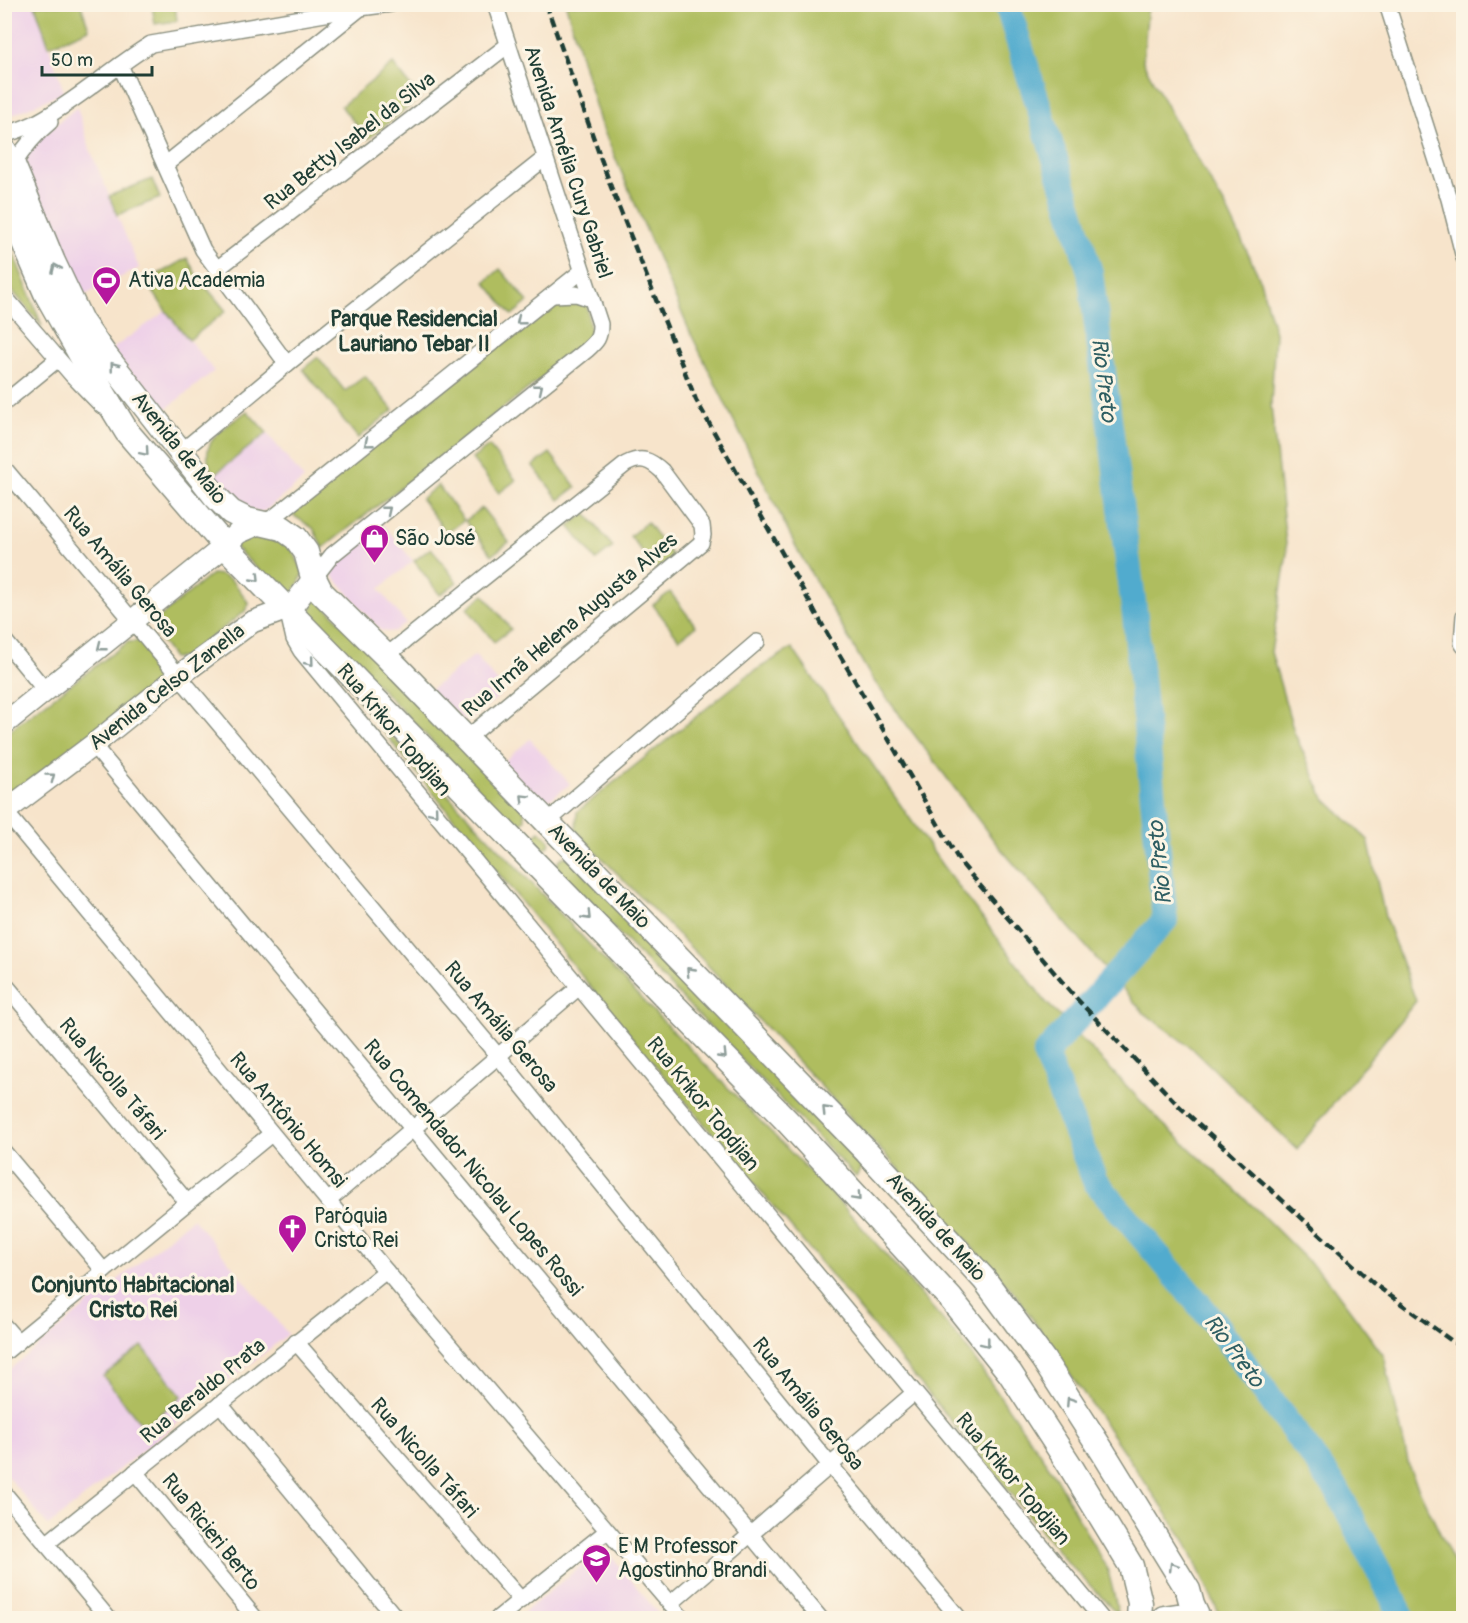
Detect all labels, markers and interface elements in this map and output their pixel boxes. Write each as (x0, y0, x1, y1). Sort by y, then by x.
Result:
scale bar (42, 39, 152, 77)
street label: Avenida Amélia Cury Gabriel (518, 42, 618, 282)
text: 50 m (51, 49, 93, 72)
street label: Rua Betty Isabel da Silva (259, 66, 441, 216)
one-way arrow (51, 263, 63, 274)
sports icon: Ativa Academia (91, 264, 123, 306)
place label: Ativa Academia (128, 267, 265, 294)
district label: Parque Residencial Lauriano Tebar II (330, 305, 498, 358)
one-way arrow (516, 314, 527, 325)
water label: Rio Preto (1085, 337, 1123, 426)
one-way arrow (110, 362, 121, 373)
one-way arrow (533, 385, 544, 396)
street label: Avenida de Maio (125, 386, 233, 510)
one-way arrow (363, 435, 374, 446)
one-way arrow (138, 445, 149, 456)
street label: Rua Amália Gerosa (57, 501, 183, 643)
one-way arrow (380, 507, 391, 518)
shop icon: São José (358, 522, 390, 564)
place label: São José (395, 525, 476, 552)
street label: Rua Irmã Helena Augusta Alves (457, 527, 684, 723)
one-way arrow (249, 571, 260, 581)
street label: Avenida Celso Zanella (83, 618, 251, 756)
one-way arrow (97, 639, 108, 650)
one-way arrow (303, 655, 314, 666)
street label: Rua Krikor Topdjian (331, 658, 457, 802)
one-way arrow (44, 773, 55, 784)
one-way arrow (520, 795, 531, 806)
one-way arrow (427, 805, 438, 816)
street label: Avenida de Maio (542, 817, 656, 935)
water label: Rio Preto (1141, 818, 1178, 906)
one-way arrow (579, 908, 590, 919)
street label: Rua Amália Gerosa (438, 956, 564, 1098)
one-way arrow (687, 967, 698, 978)
street label: Rua Nicolla Táfari (53, 1012, 171, 1146)
street label: Rua Krikor Topdjian (641, 1031, 765, 1177)
street label: Rua Comendador Nicolau Lopes Rossi (357, 1034, 589, 1302)
street label: Rua Antônio Homsi (223, 1047, 353, 1194)
one-way arrow (715, 1048, 726, 1059)
one-way arrow (823, 1107, 834, 1118)
street label: Avenida de Maio (880, 1167, 992, 1287)
one-way arrow (850, 1190, 861, 1200)
place label: Paróquia Cristo Rei (314, 1203, 398, 1254)
church icon: Paróquia Cristo Rei (277, 1212, 309, 1254)
district label: Conjunto Habitacional Cristo Rei (31, 1271, 235, 1324)
water label: Rio Preto (1198, 1309, 1272, 1395)
street label: Rua Beraldo Prata (135, 1332, 271, 1450)
street label: Rua Amália Gerosa (746, 1332, 870, 1476)
one-way arrow (979, 1336, 990, 1347)
street label: Rua Nicolla Táfari (364, 1392, 484, 1524)
one-way arrow (1066, 1396, 1077, 1407)
street label: Rua Krikor Topdjian (950, 1407, 1076, 1551)
street label: Rua Ricieri Berto (156, 1468, 266, 1596)
place label: E M Professor Agostinho Brandi (618, 1533, 767, 1584)
school or university icon: E M Professor Agostinho Brandi (581, 1542, 613, 1584)
one-way arrow (1169, 1562, 1181, 1572)

